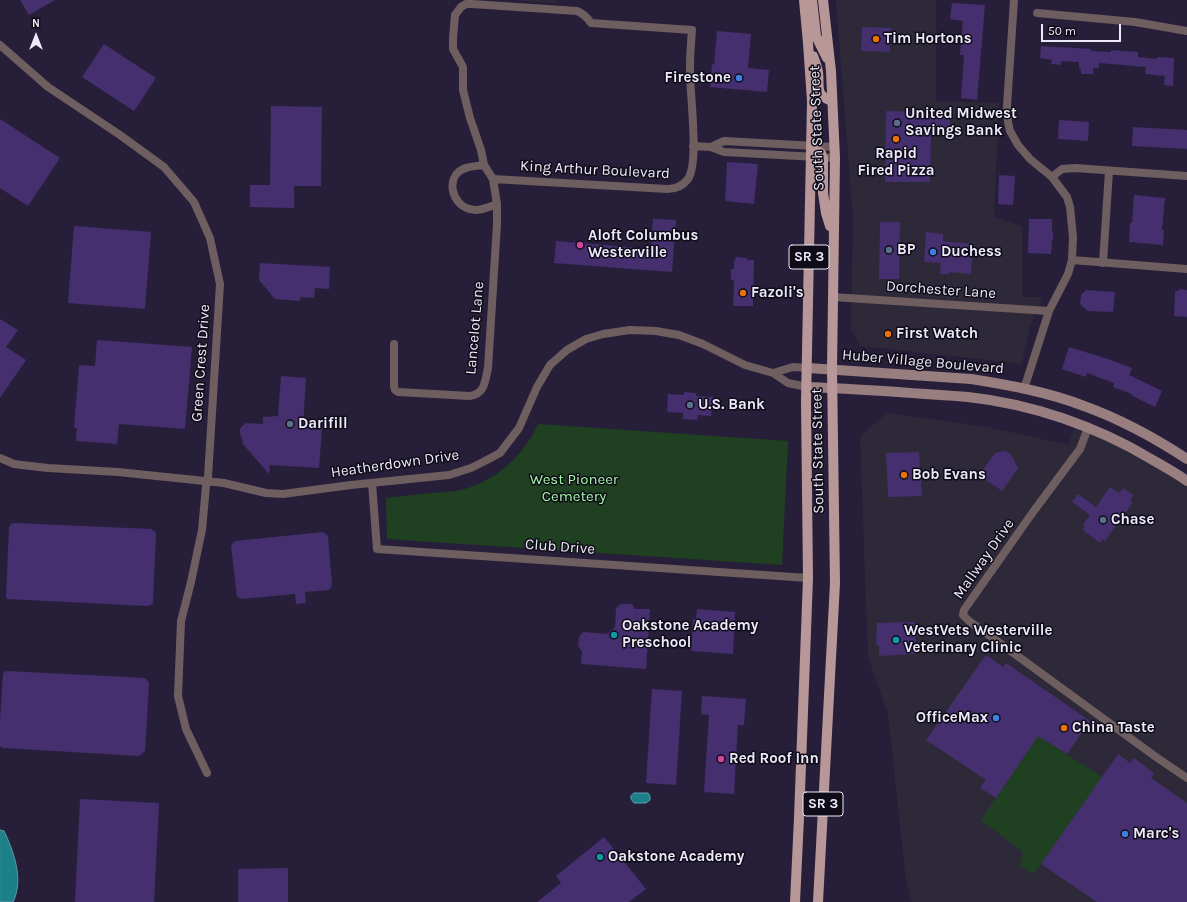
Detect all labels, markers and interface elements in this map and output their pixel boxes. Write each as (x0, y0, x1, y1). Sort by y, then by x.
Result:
north arrow (16, 16, 56, 56)
scale bar (1043, 16, 1123, 42)
text: N (32, 17, 40, 30)
text: 50 m (1048, 24, 1076, 38)
place label: Tim Hortons (884, 30, 972, 48)
marker: Tim Hortons (871, 34, 881, 44)
street label: South State Street (806, 65, 828, 191)
place label: Firestone (664, 69, 731, 87)
marker: Firestone (734, 73, 744, 83)
place label: United Midwest Savings Bank (905, 105, 1017, 140)
marker: United Midwest Savings Bank (892, 118, 902, 128)
marker: Rapid Fired Pizza (891, 134, 901, 144)
place label: Rapid Fired Pizza (857, 145, 935, 180)
street label: King Arthur Boulevard (520, 157, 670, 183)
place label: Aloft Columbus Westerville (588, 227, 698, 262)
marker: Aloft Columbus Westerville (575, 240, 585, 250)
place label: BP (897, 241, 915, 259)
place label: Duchess (941, 243, 1002, 261)
road number: SR 3 (789, 245, 829, 269)
marker: BP (884, 245, 894, 255)
marker: Duchess (928, 247, 938, 257)
street label: Dorchester Lane (885, 277, 997, 303)
street label: Lancelot Lane (462, 281, 488, 375)
place label: Fazoli's (751, 284, 804, 302)
marker: Fazoli's (738, 288, 748, 298)
street label: Green Crest Drive (188, 304, 214, 422)
place label: First Watch (896, 325, 978, 343)
marker: First Watch (883, 329, 893, 339)
street label: Huber Village Boulevard (841, 346, 1005, 378)
street label: South State Street (808, 388, 828, 514)
place label: U.S. Bank (698, 396, 765, 414)
marker: U.S. Bank (685, 400, 695, 410)
place label: Darifill (298, 415, 347, 433)
marker: Darifill (285, 419, 295, 429)
street label: Heatherdown Drive (330, 446, 460, 482)
place label: Bob Evans (912, 466, 986, 484)
marker: Bob Evans (899, 470, 909, 480)
park label: West Pioneer Cemetery (530, 471, 618, 506)
place label: Chase (1111, 511, 1154, 529)
street label: Mallway Drive (950, 515, 1018, 603)
marker: Chase (1098, 515, 1108, 525)
street label: Club Drive (524, 536, 596, 558)
place label: Oakstone Academy Preschool (622, 617, 758, 652)
place label: WestVets Westerville Veterinary Clinic (904, 622, 1052, 657)
marker: Oakstone Academy Preschool (609, 630, 619, 640)
marker: WestVets Westerville Veterinary Clinic (891, 635, 901, 645)
place label: OfficeMax (916, 709, 988, 727)
marker: OfficeMax (991, 713, 1001, 723)
place label: China Taste (1072, 719, 1155, 737)
marker: China Taste (1059, 723, 1069, 733)
place label: Red Roof Inn (729, 750, 819, 768)
marker: Red Roof Inn (716, 754, 726, 764)
road number: SR 3 (803, 792, 843, 816)
place label: Marc's (1133, 825, 1179, 843)
marker: Marc's (1120, 829, 1130, 839)
place label: Oakstone Academy (608, 848, 744, 866)
marker: Oakstone Academy (595, 852, 605, 862)

